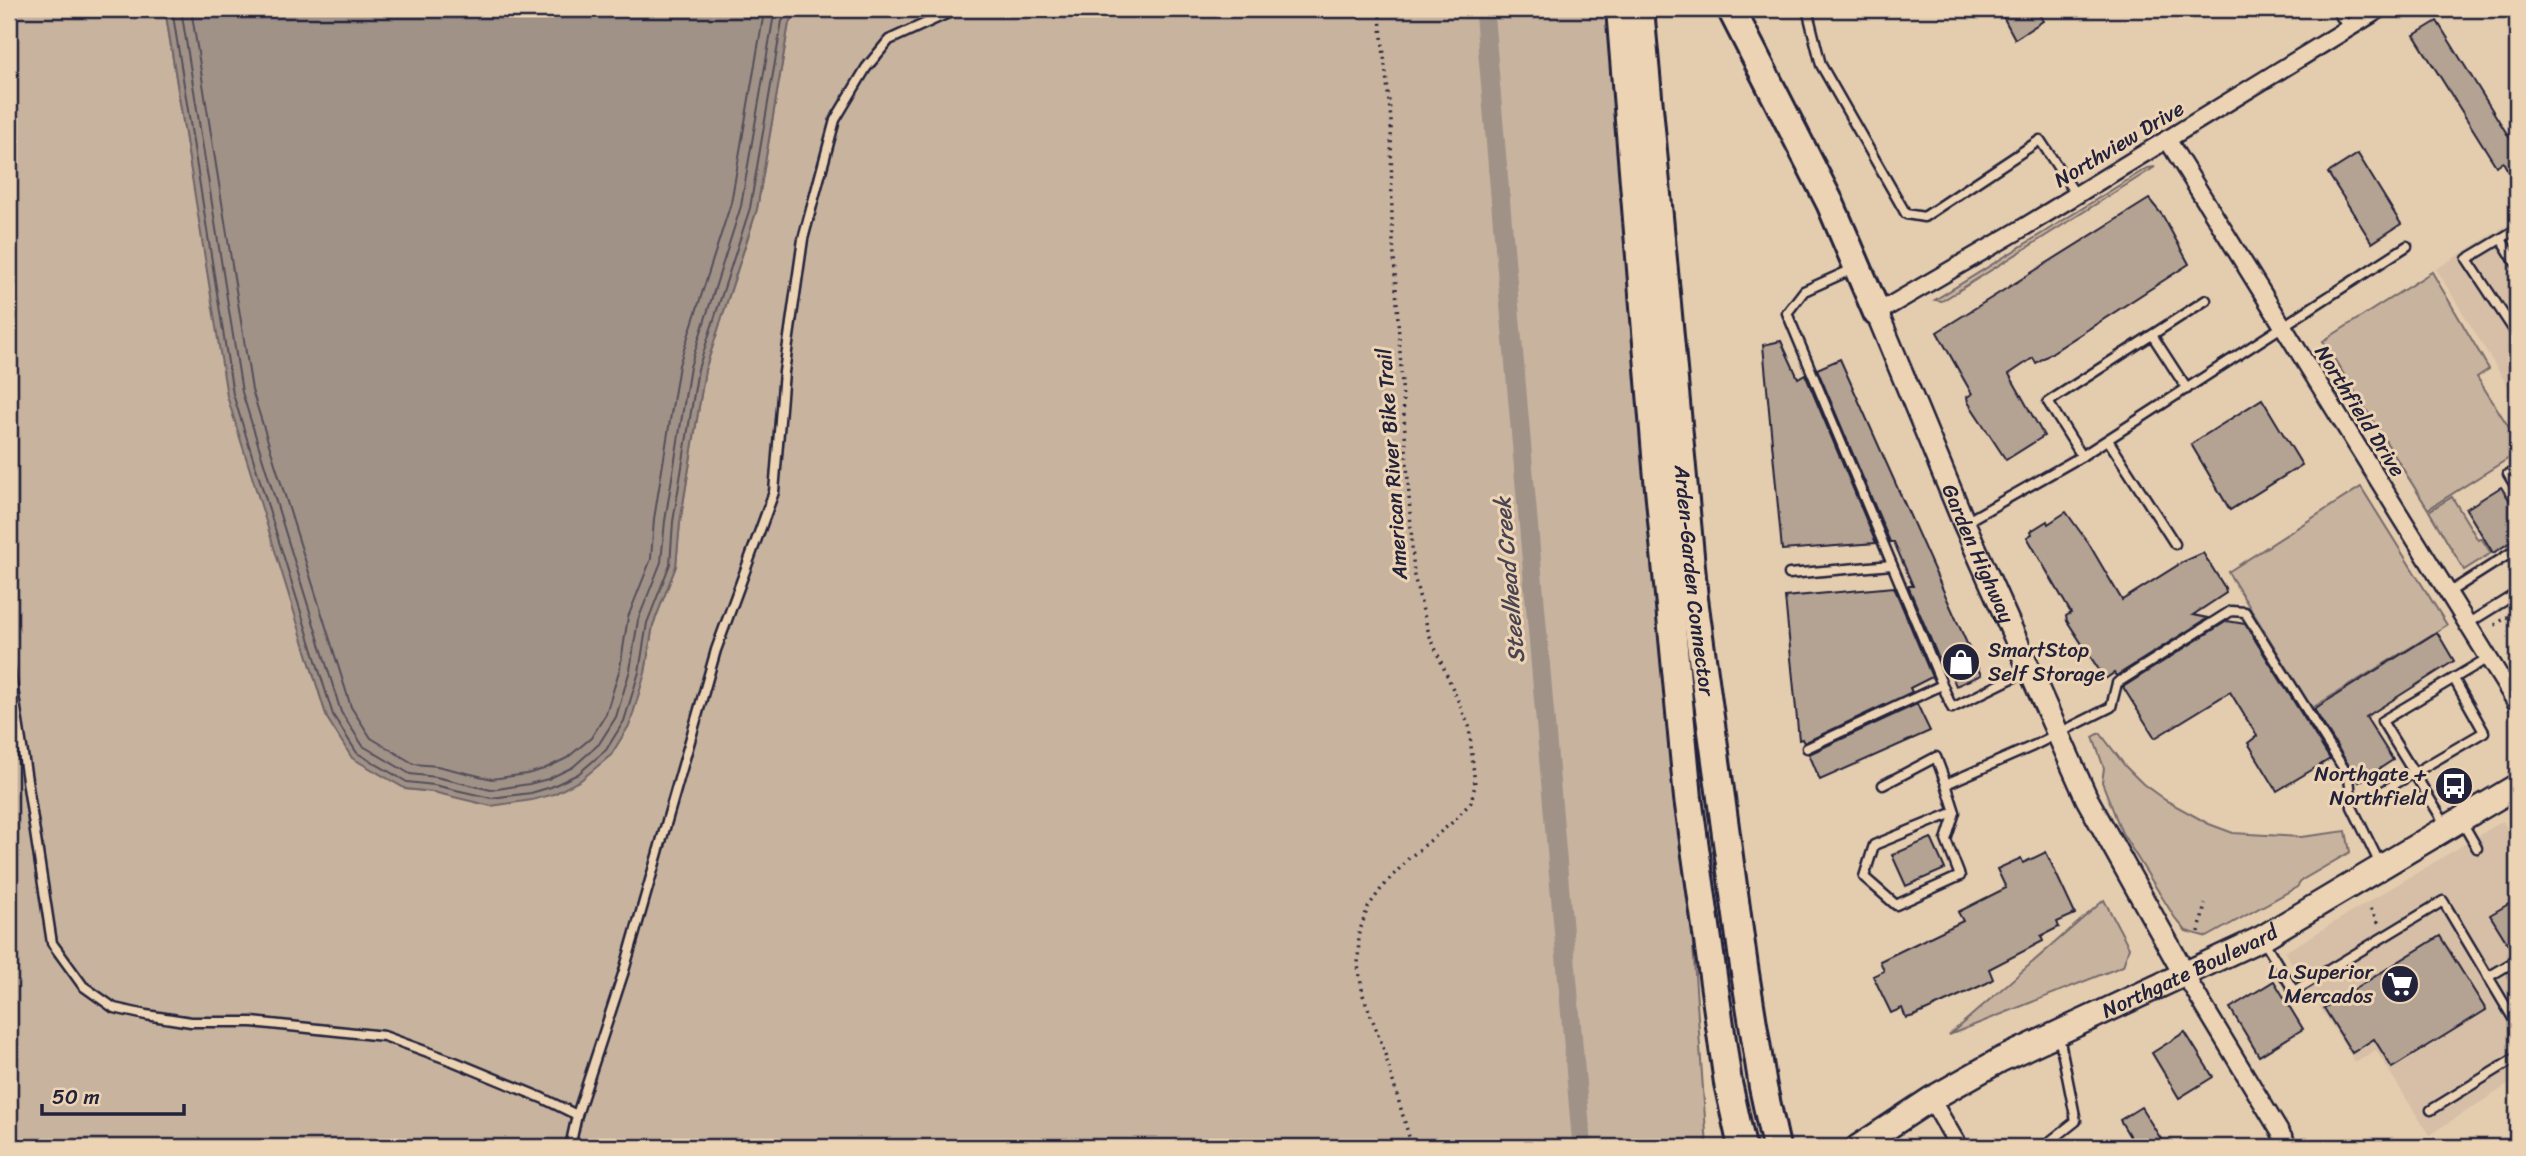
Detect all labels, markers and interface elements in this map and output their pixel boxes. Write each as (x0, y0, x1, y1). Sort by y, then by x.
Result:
street label: Northview Drive (2046, 90, 2192, 198)
street label: Northfield Drive (2304, 337, 2416, 485)
street label: American River Bike Trail (1365, 346, 1419, 582)
street label: Arden-Garden Connector (1663, 463, 1726, 699)
street label: Garden Highway (1931, 478, 2025, 630)
water label: Steelhead Creek (1482, 494, 1537, 665)
place label: SmartStop Self Storage (1988, 631, 2106, 693)
shop icon: SmartStop Self Storage (1940, 641, 1982, 683)
place label: Northgate + Northfield (2314, 755, 2429, 817)
bus stop icon: Northgate + Northfield (2433, 765, 2475, 807)
street label: Northgate Boulevard (2095, 912, 2287, 1029)
place label: La Superior Mercados (2268, 953, 2374, 1015)
supermarket icon: La Superior Mercados (2379, 963, 2421, 1005)
scale bar (42, 1072, 184, 1116)
text: 50 m (52, 1078, 100, 1116)

